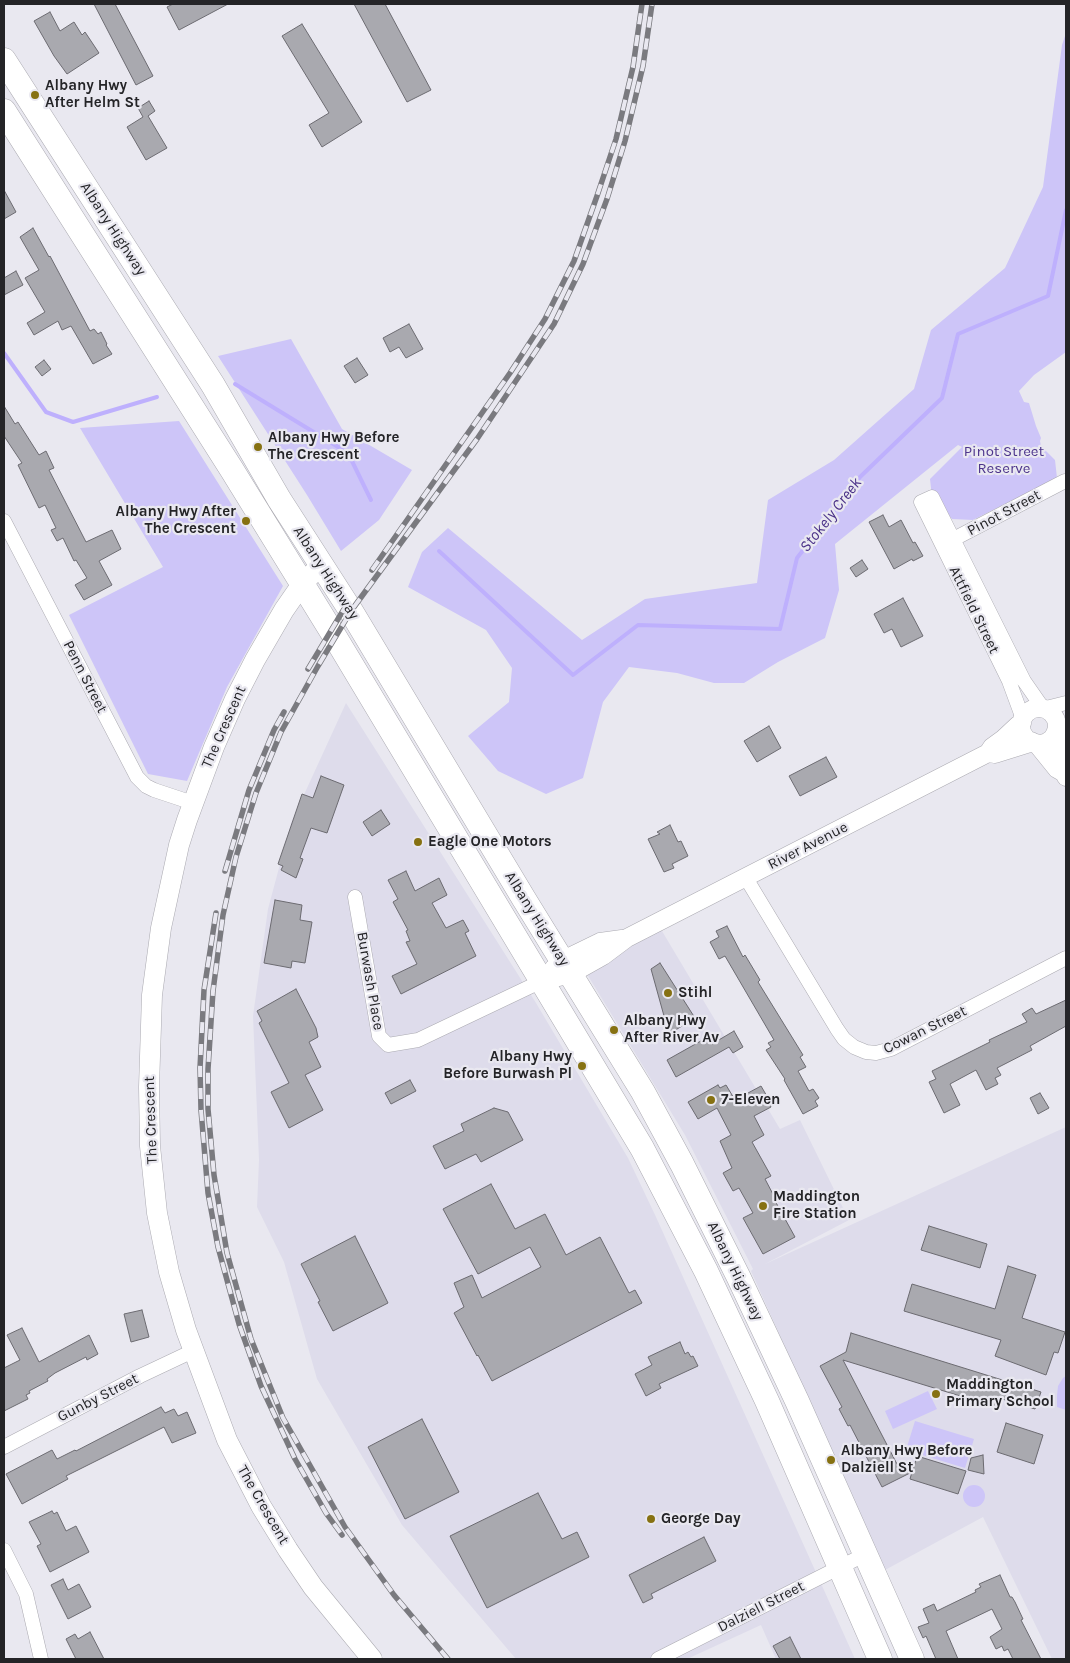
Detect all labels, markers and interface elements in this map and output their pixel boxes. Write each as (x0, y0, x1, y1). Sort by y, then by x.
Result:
place label: Albany Hwy After Helm St (45, 77, 140, 112)
marker: Albany Hwy After Helm St (29, 89, 41, 101)
street label: Albany Highway (76, 179, 150, 279)
place label: Albany Hwy Before The Crescent (268, 429, 399, 464)
marker: Albany Hwy Before The Crescent (252, 441, 264, 453)
park label: Pinot Street Reserve (964, 443, 1044, 478)
water label: Stokely Creek (796, 474, 866, 556)
street label: Pinot Street (964, 486, 1044, 540)
place label: Albany Hwy After The Crescent (116, 503, 236, 538)
marker: Albany Hwy After The Crescent (240, 515, 252, 527)
street label: Albany Highway (289, 523, 363, 623)
street label: Attfield Street (945, 563, 1003, 657)
street label: Penn Street (59, 638, 111, 716)
street label: The Crescent (198, 683, 250, 771)
street label: River Avenue (765, 818, 851, 874)
place label: Eagle One Motors (428, 833, 552, 851)
marker: Eagle One Motors (412, 836, 424, 848)
street label: Albany Highway (501, 869, 573, 969)
street label: Burwash Place (352, 930, 388, 1032)
place label: Stihl (678, 984, 712, 1002)
marker: Stihl (662, 987, 674, 999)
street label: Cowan Street (880, 1002, 970, 1058)
place label: Albany Hwy After River Av (624, 1012, 719, 1047)
marker: Albany Hwy After River Av (608, 1024, 620, 1036)
place label: Albany Hwy Before Burwash Pl (443, 1048, 572, 1083)
marker: Albany Hwy Before Burwash Pl (576, 1060, 588, 1072)
street label: The Crescent (140, 1076, 162, 1164)
place label: 7-Eleven (721, 1091, 780, 1109)
marker: 7-Eleven (705, 1094, 717, 1106)
place label: Maddington Fire Station (773, 1188, 860, 1223)
marker: Maddington Fire Station (757, 1200, 769, 1212)
street label: Albany Highway (703, 1219, 767, 1323)
street label: Gunby Street (55, 1370, 141, 1426)
place label: Maddington Primary School (946, 1376, 1054, 1411)
marker: Maddington Primary School (930, 1388, 942, 1400)
place label: Albany Hwy Before Dalziell St (841, 1442, 972, 1477)
marker: Albany Hwy Before Dalziell St (825, 1454, 837, 1466)
street label: The Crescent (233, 1462, 293, 1548)
place label: George Day (661, 1510, 740, 1528)
marker: George Day (645, 1513, 657, 1525)
street label: Dalziell Street (715, 1577, 807, 1637)

